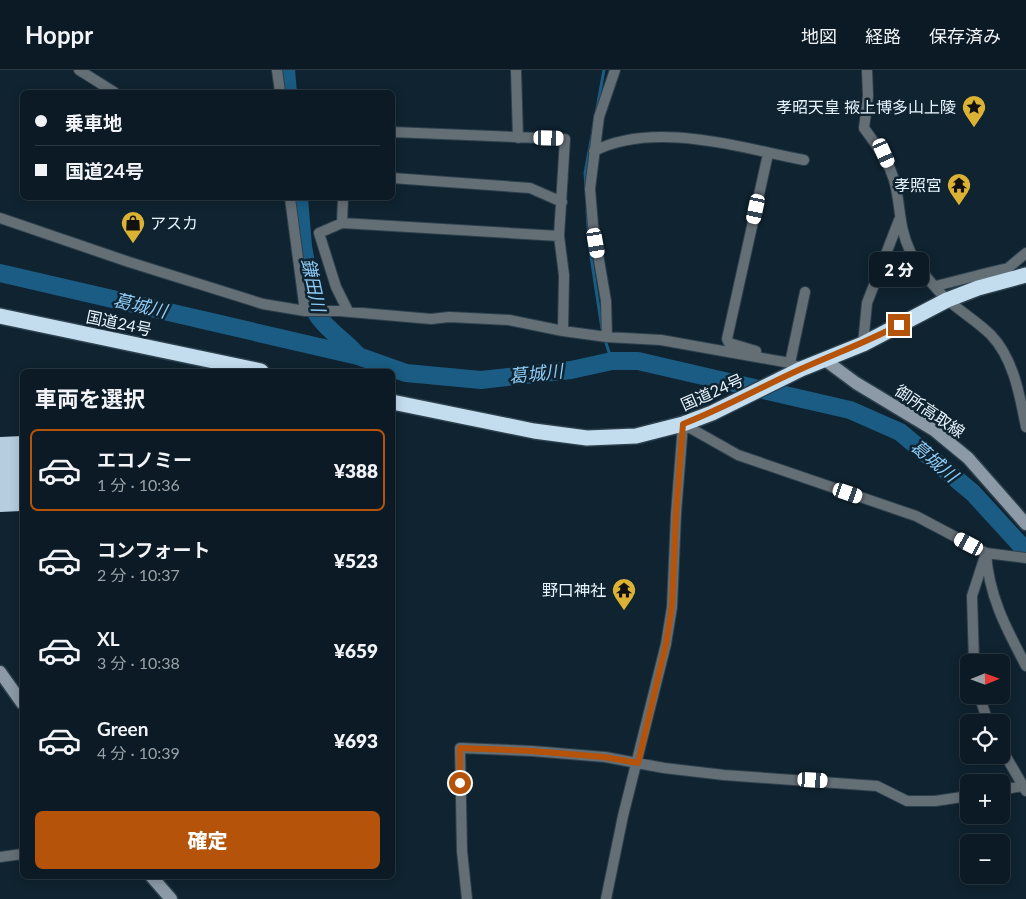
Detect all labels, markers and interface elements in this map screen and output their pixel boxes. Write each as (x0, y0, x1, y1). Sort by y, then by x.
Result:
text: Hoppr (25, 20, 93, 49)
text: 地図 (801, 25, 837, 47)
text: 経路 (865, 25, 901, 47)
text: 保存済み (929, 25, 1001, 47)
place icon: 孝昭天皇 掖上博多山上陵 (961, 94, 987, 128)
place label: 孝昭天皇 掖上博多山上陵 (776, 97, 956, 116)
text: 乗車地 (65, 111, 122, 134)
car (533, 130, 564, 146)
car (871, 136, 896, 170)
text: 国道24号 (65, 159, 144, 182)
temple icon: 孝照宮 (946, 172, 972, 206)
place label: 孝照宮 (894, 175, 942, 194)
car (745, 193, 766, 225)
shop icon: アスカ (120, 210, 146, 244)
place label: アスカ (150, 213, 198, 232)
car (586, 227, 605, 259)
callout: 2 分 (869, 252, 929, 288)
water label: 鎌田川 (298, 256, 331, 315)
text: 2 分 (885, 260, 913, 279)
water label: 葛城川 (111, 288, 171, 322)
street label: 国道24号 (85, 306, 154, 339)
route end (888, 314, 910, 336)
water label: 葛城川 (508, 359, 566, 387)
street label: 国道24号 (678, 369, 746, 414)
street label: 御所高取線 (892, 380, 969, 441)
text: 車両を選択 (35, 385, 145, 412)
water label: 葛城川 (907, 434, 964, 487)
icon: car (37, 448, 82, 493)
text: エコノミー (97, 448, 192, 471)
text: ¥388 (334, 459, 378, 482)
text: 1 分 · 10:36 (97, 475, 180, 494)
car (831, 481, 864, 505)
car (952, 530, 985, 558)
icon: car (37, 538, 82, 583)
text: コンフォート (97, 538, 210, 561)
text: ¥523 (334, 549, 378, 572)
text: 2 分 · 10:37 (97, 565, 180, 584)
temple icon: 野口神社 (611, 577, 637, 611)
place label: 野口神社 (542, 580, 606, 599)
text: XL (97, 627, 120, 650)
icon: car (37, 628, 82, 673)
text: ¥659 (334, 639, 378, 662)
text: 3 分 · 10:38 (97, 653, 180, 672)
north arrow (960, 654, 1010, 704)
map controls (960, 654, 1010, 884)
button: locate (960, 714, 1010, 764)
text: Green (97, 717, 148, 740)
icon: car (37, 718, 82, 763)
text: ¥693 (334, 729, 378, 752)
text: 4 分 · 10:39 (97, 743, 180, 762)
route start (449, 772, 471, 794)
car (797, 772, 828, 788)
button: + (960, 774, 1010, 824)
button: 確定 (35, 811, 380, 869)
button: − (960, 834, 1010, 884)

